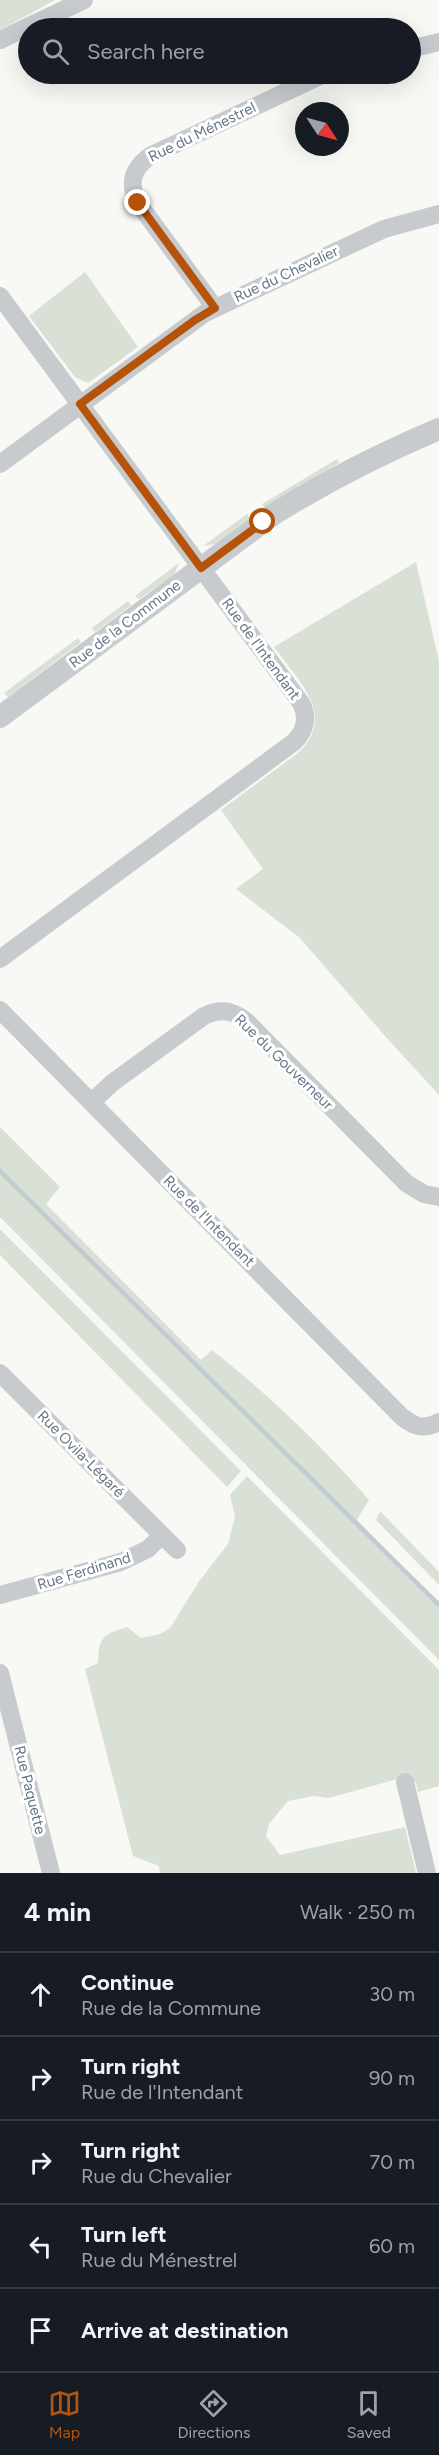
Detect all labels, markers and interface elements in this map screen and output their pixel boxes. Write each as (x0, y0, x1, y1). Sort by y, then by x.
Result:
search box (18, 18, 421, 84)
icon: search (39, 35, 72, 68)
text: Search here (87, 38, 205, 65)
street label: Rue du Ménestrel (145, 98, 259, 166)
north arrow (295, 102, 349, 156)
route end (124, 189, 150, 215)
street label: Rue du Chevalier (231, 242, 341, 306)
route start (249, 508, 275, 534)
street label: Rue de la Commune (66, 576, 184, 672)
street label: Rue de l'Intendant (218, 594, 304, 704)
street label: Rue du Gouverneur (231, 1010, 337, 1114)
street label: Rue de l'Intendant (160, 1172, 259, 1271)
street label: Rue Ovila-Légaré (34, 1407, 128, 1501)
street label: Rue Ferdinand (35, 1548, 133, 1594)
street label: Rue Paquette (10, 1744, 50, 1836)
text: 4 min (24, 1896, 91, 1928)
text: Walk · 250 m (300, 1900, 415, 1924)
text: Continue (81, 1969, 174, 1996)
icon: ahead (24, 1978, 57, 2011)
text: 30 m (369, 1982, 415, 2006)
text: Rue de la Commune (81, 1996, 261, 2020)
text: Turn right (81, 2053, 180, 2080)
icon: right (24, 2062, 57, 2095)
text: 90 m (369, 2066, 415, 2090)
text: Rue de l'Intendant (81, 2080, 243, 2104)
text: Turn right (81, 2137, 180, 2164)
icon: right (24, 2146, 57, 2179)
text: 70 m (369, 2150, 415, 2174)
text: Rue du Chevalier (81, 2164, 232, 2188)
text: Turn left (81, 2221, 167, 2248)
icon: left (24, 2230, 57, 2263)
text: 60 m (369, 2234, 415, 2258)
text: Rue du Ménestrel (81, 2248, 237, 2272)
icon: arrive (24, 2314, 57, 2347)
text: Arrive at destination (81, 2317, 289, 2344)
tab: Map (48, 2387, 81, 2442)
tab: Directions (177, 2387, 250, 2442)
tab: Saved (347, 2387, 391, 2442)

